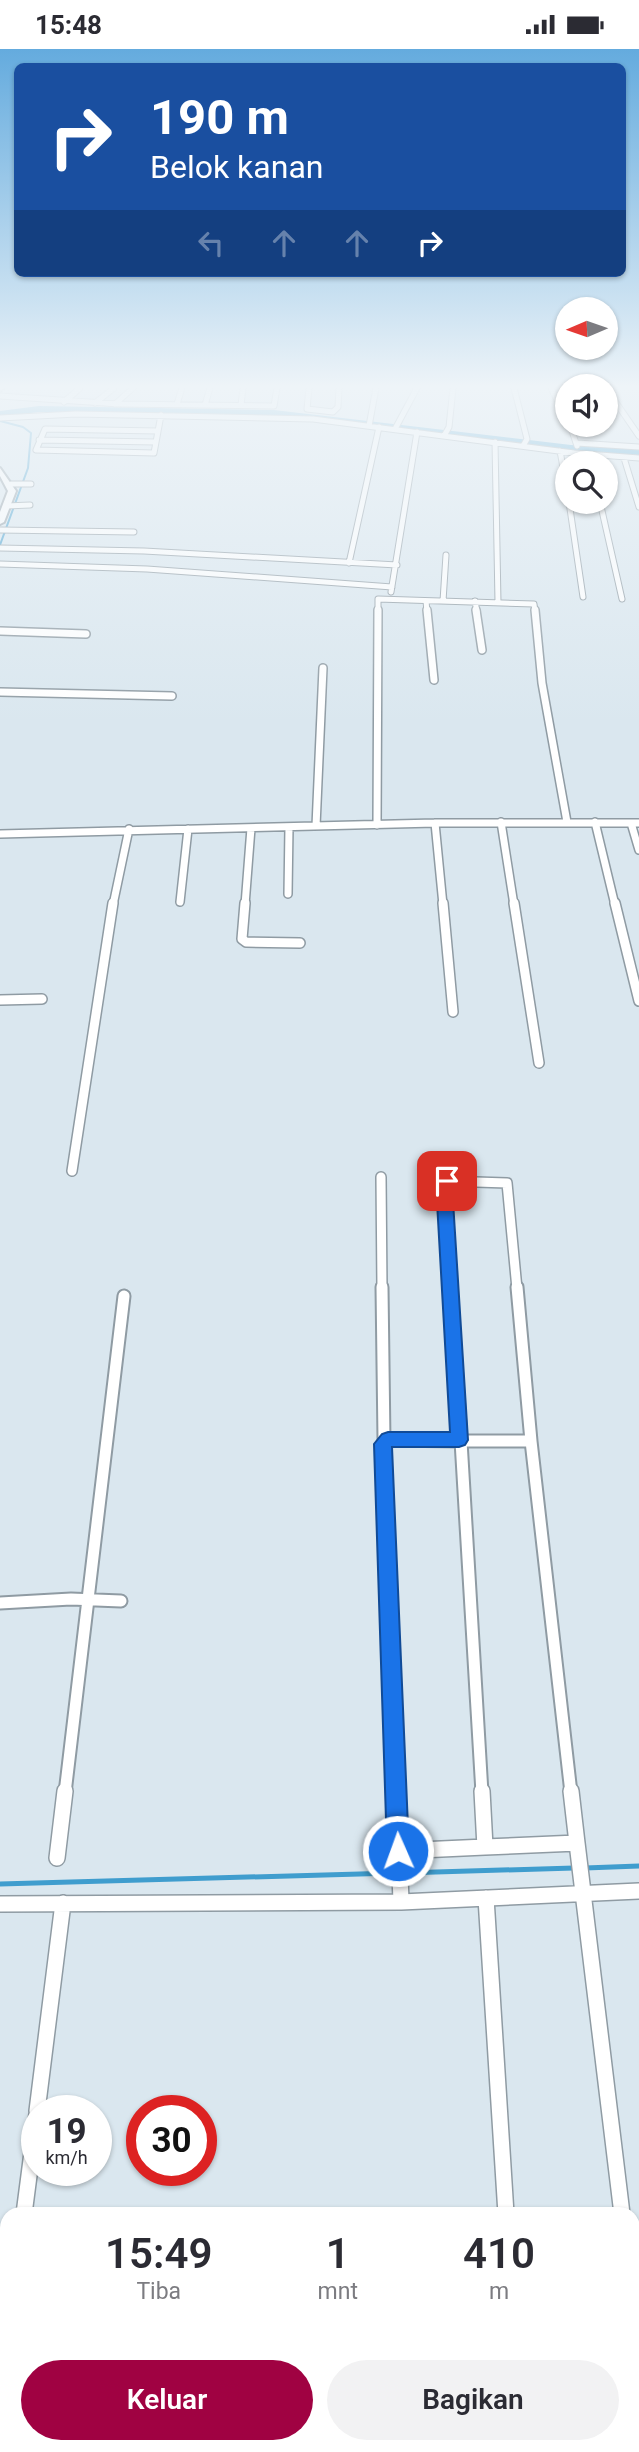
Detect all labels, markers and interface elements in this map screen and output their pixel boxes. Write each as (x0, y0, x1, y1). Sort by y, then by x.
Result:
text: 15:48 (35, 10, 102, 40)
text: 190 m (150, 89, 289, 146)
icon: right (35, 91, 126, 182)
text: Belok kanan (150, 148, 323, 186)
icon: left (192, 224, 230, 262)
icon: ahead (265, 224, 303, 262)
icon: ahead (338, 224, 376, 262)
icon: right (411, 224, 449, 262)
north arrow (555, 297, 618, 361)
map controls (555, 297, 618, 514)
button: sound (555, 374, 618, 437)
button: search (555, 451, 618, 514)
pin (417, 1151, 477, 1211)
icon: arrive (428, 1162, 466, 1200)
position arrow (361, 1814, 435, 1888)
speed limit sign: 30 (126, 2095, 217, 2186)
text: 19 (46, 2111, 87, 2152)
text: km/h (45, 2147, 88, 2168)
text: 15:49 (105, 2229, 212, 2278)
text: 1 (326, 2229, 350, 2278)
text: 410 (463, 2229, 535, 2278)
text: Tiba (136, 2278, 181, 2305)
text: mnt (318, 2278, 358, 2305)
text: m (489, 2278, 509, 2305)
button: Keluar (21, 2360, 313, 2440)
button: Bagikan (327, 2360, 619, 2440)

